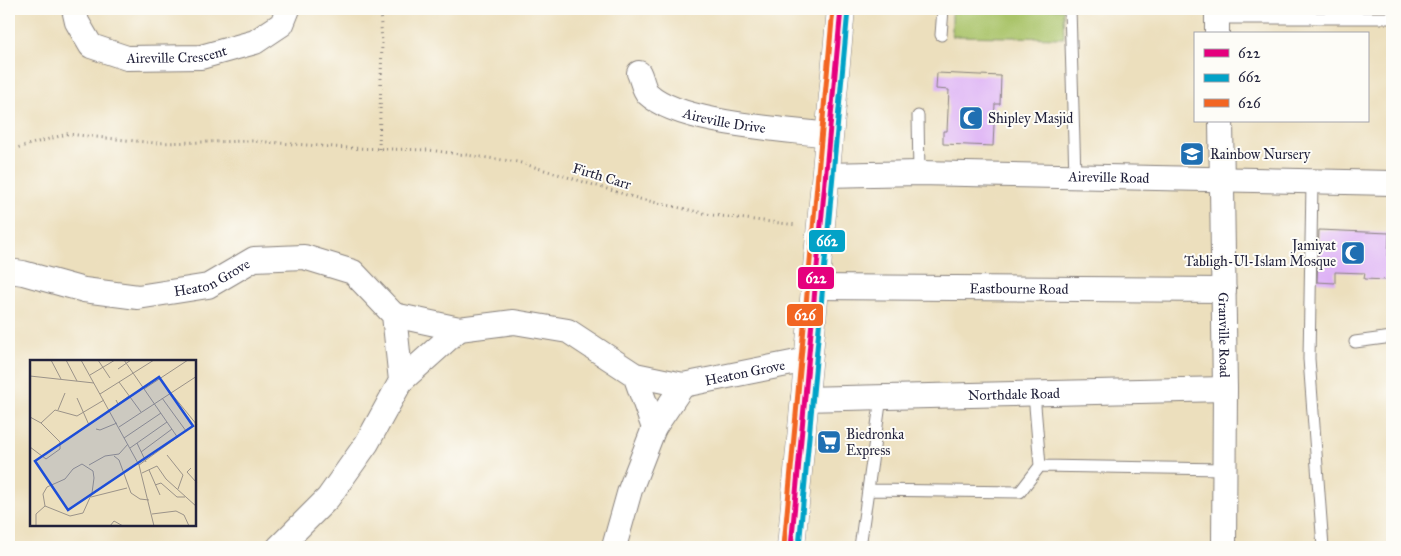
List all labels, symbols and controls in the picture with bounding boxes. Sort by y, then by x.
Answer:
legend [1194,32,1368,122]
street label: Aireville Crescent [125,42,229,67]
text: 622 [1238,44,1261,62]
text: 662 [1238,68,1261,86]
text: 626 [1238,94,1262,112]
street label: Aireville Drive [680,104,767,137]
mosque icon: Shipley Masjid [958,105,984,131]
place label: Shipley Masjid [988,110,1073,127]
school or university icon: Rainbow Nursery [1179,141,1205,167]
place label: Rainbow Nursery [1210,146,1311,163]
street label: Firth Carr [571,160,634,194]
street label: Aireville Road [1067,168,1150,187]
line badge: 662 [808,229,846,253]
text: 662 [816,233,839,250]
place label: Jamiyat Tabligh-Ul-Islam Mosque [1184,237,1336,271]
mosque icon: Jamiyat Tabligh-Ul-Islam Mosque [1340,240,1366,266]
street label: Heaton Grove [173,255,253,300]
line badge: 622 [797,266,835,290]
text: 622 [806,270,828,287]
street label: Eastbourne Road [969,280,1069,298]
street label: Granville Road [1215,292,1233,378]
line badge: 626 [786,303,824,327]
text: 626 [794,307,816,324]
street label: Heaton Grove [703,357,787,389]
inset map [30,360,196,526]
street label: Northdale Road [968,385,1060,404]
place label: Biedronka Express [846,426,904,459]
supermarket icon: Biedronka Express [816,429,842,455]

